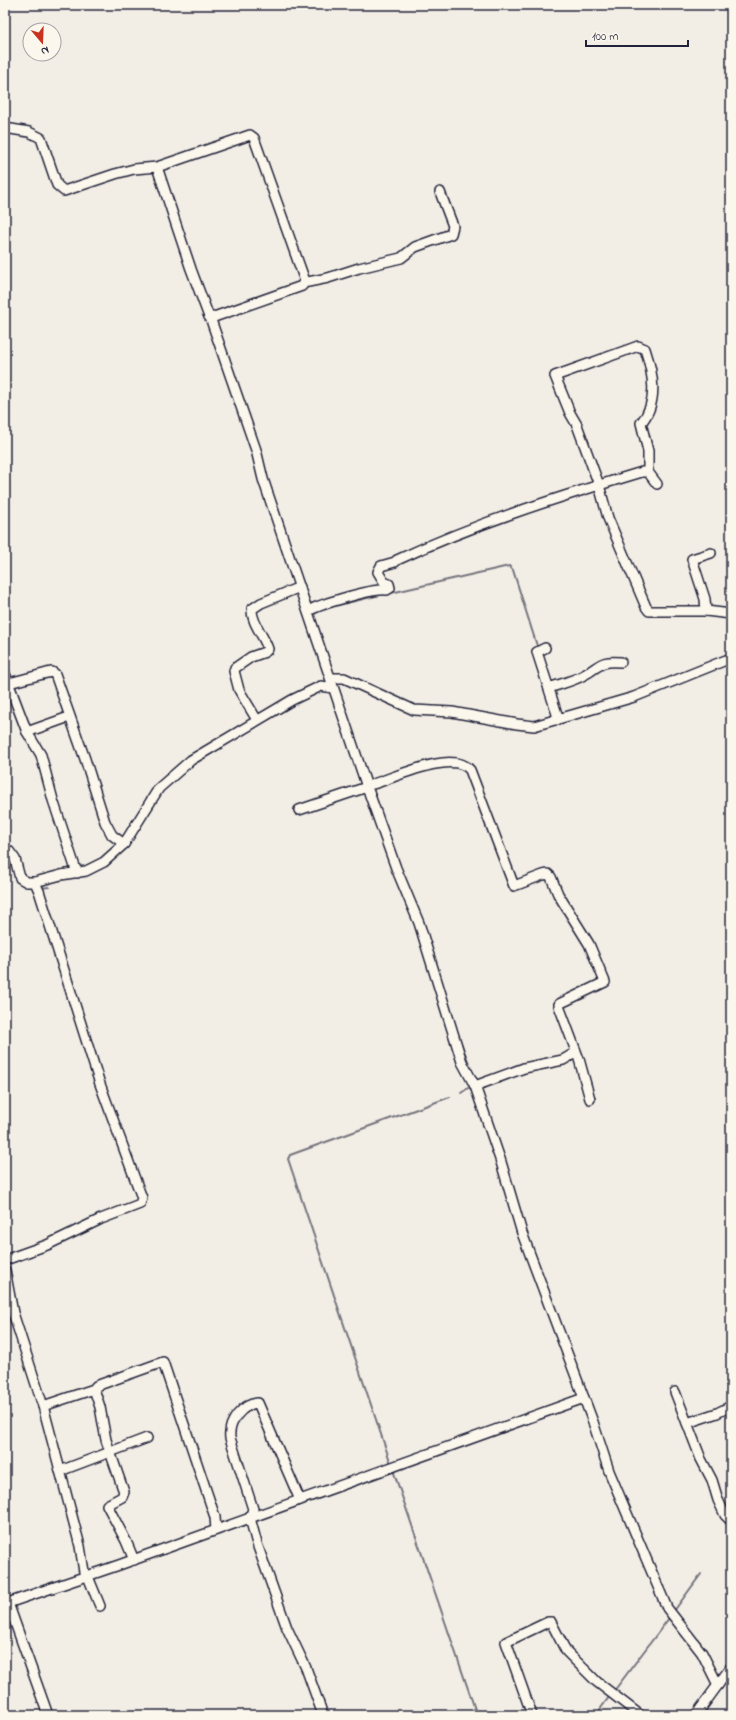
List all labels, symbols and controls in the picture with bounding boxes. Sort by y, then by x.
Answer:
north arrow [22,22,62,62]
scale bar [586,22,688,48]
text: 100 m [592,28,619,46]
text: N [39,42,51,59]

